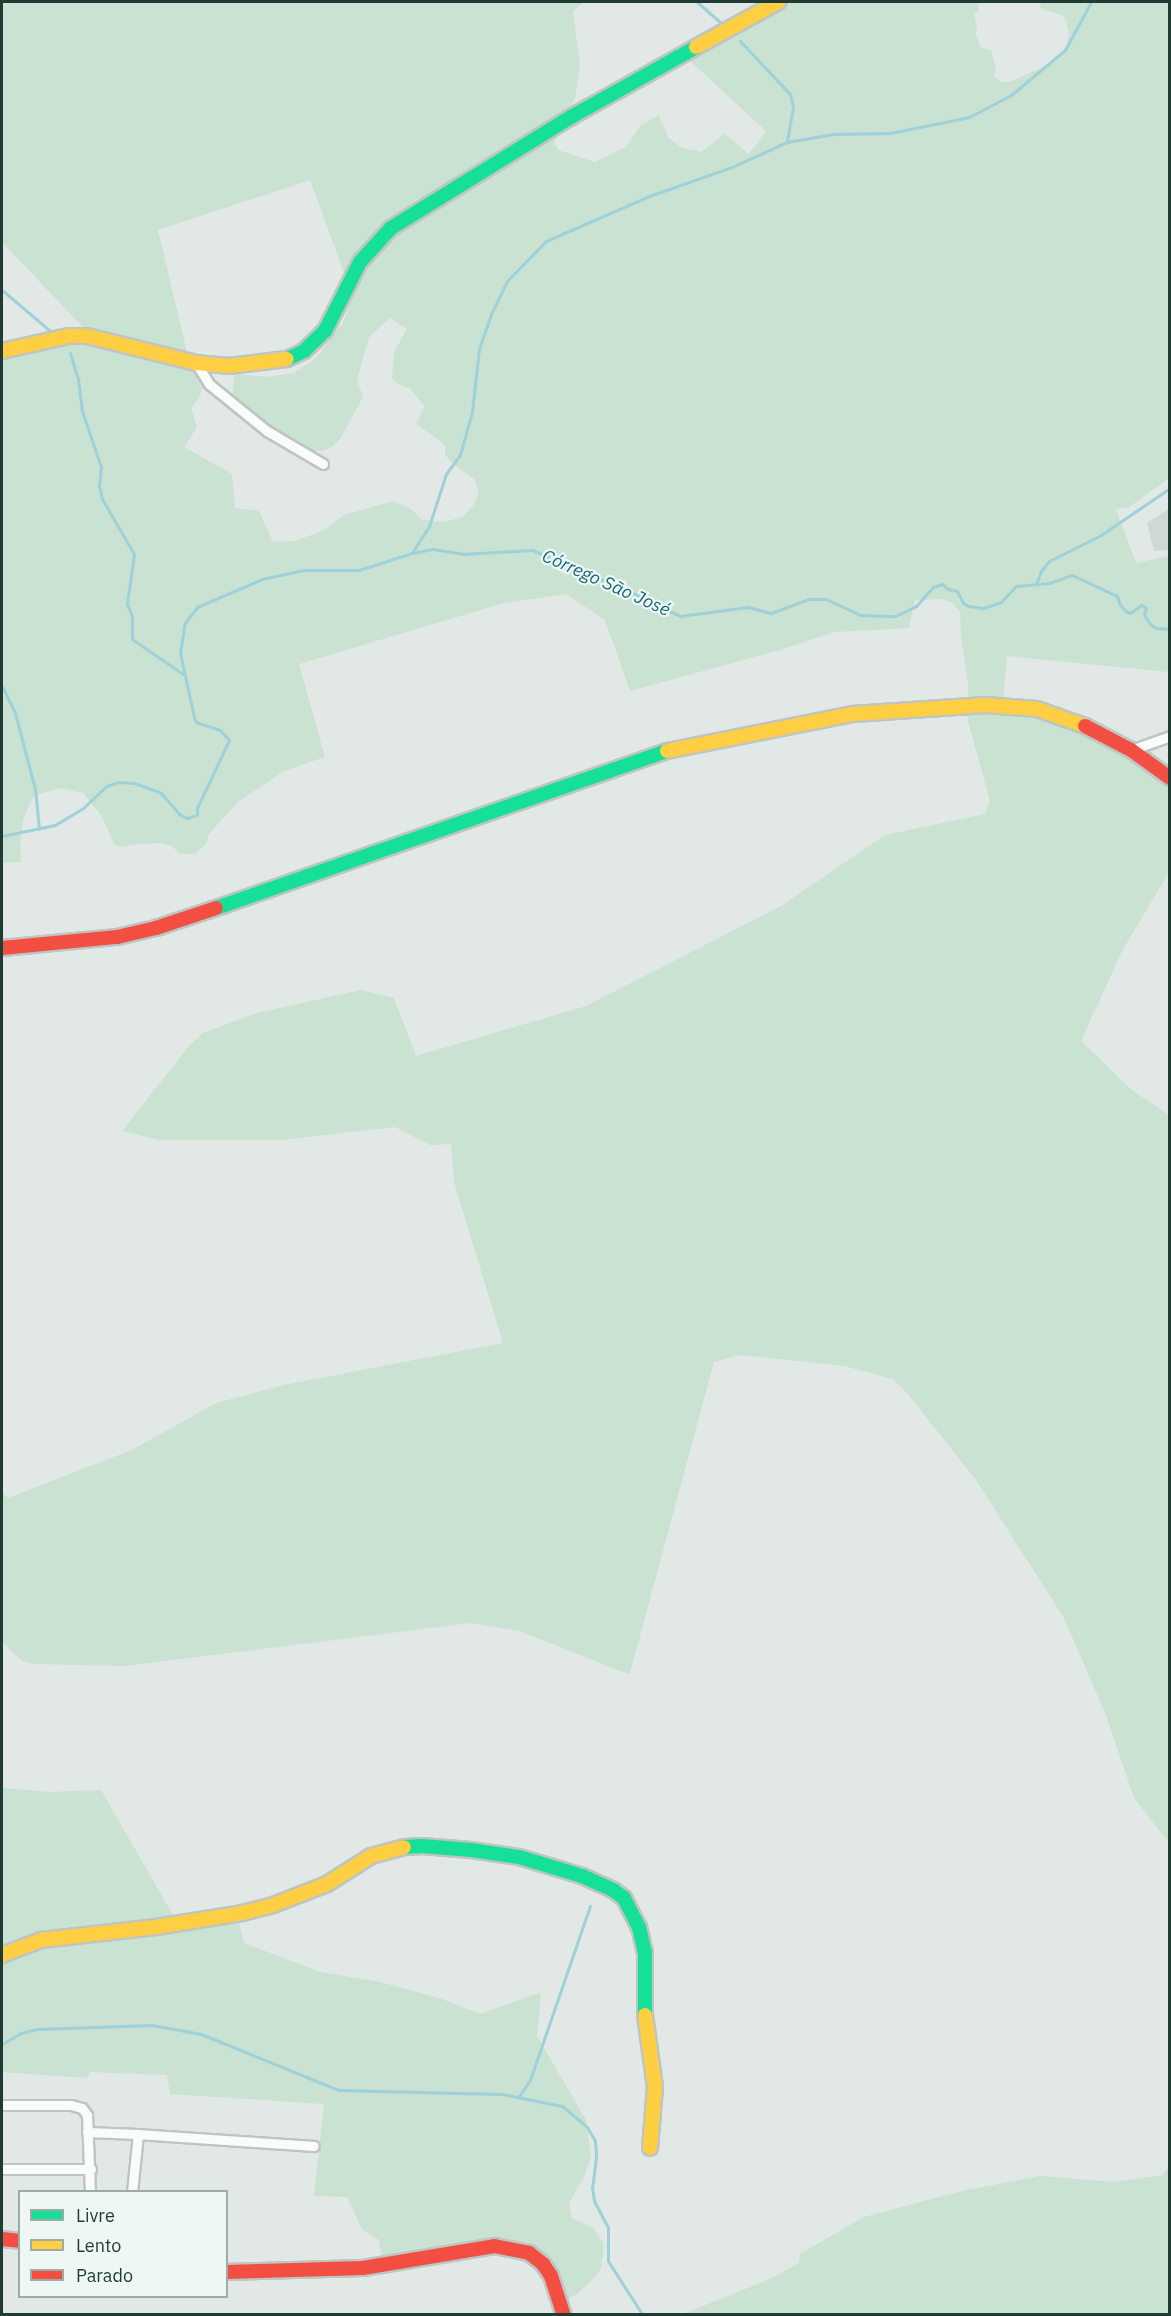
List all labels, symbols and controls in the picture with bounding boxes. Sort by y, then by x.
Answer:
water label: Córrego São José [539,545,673,621]
legend [18,2190,228,2298]
text: Livre [76,2204,115,2227]
text: Lento [76,2234,121,2257]
text: Parado [76,2264,133,2287]

